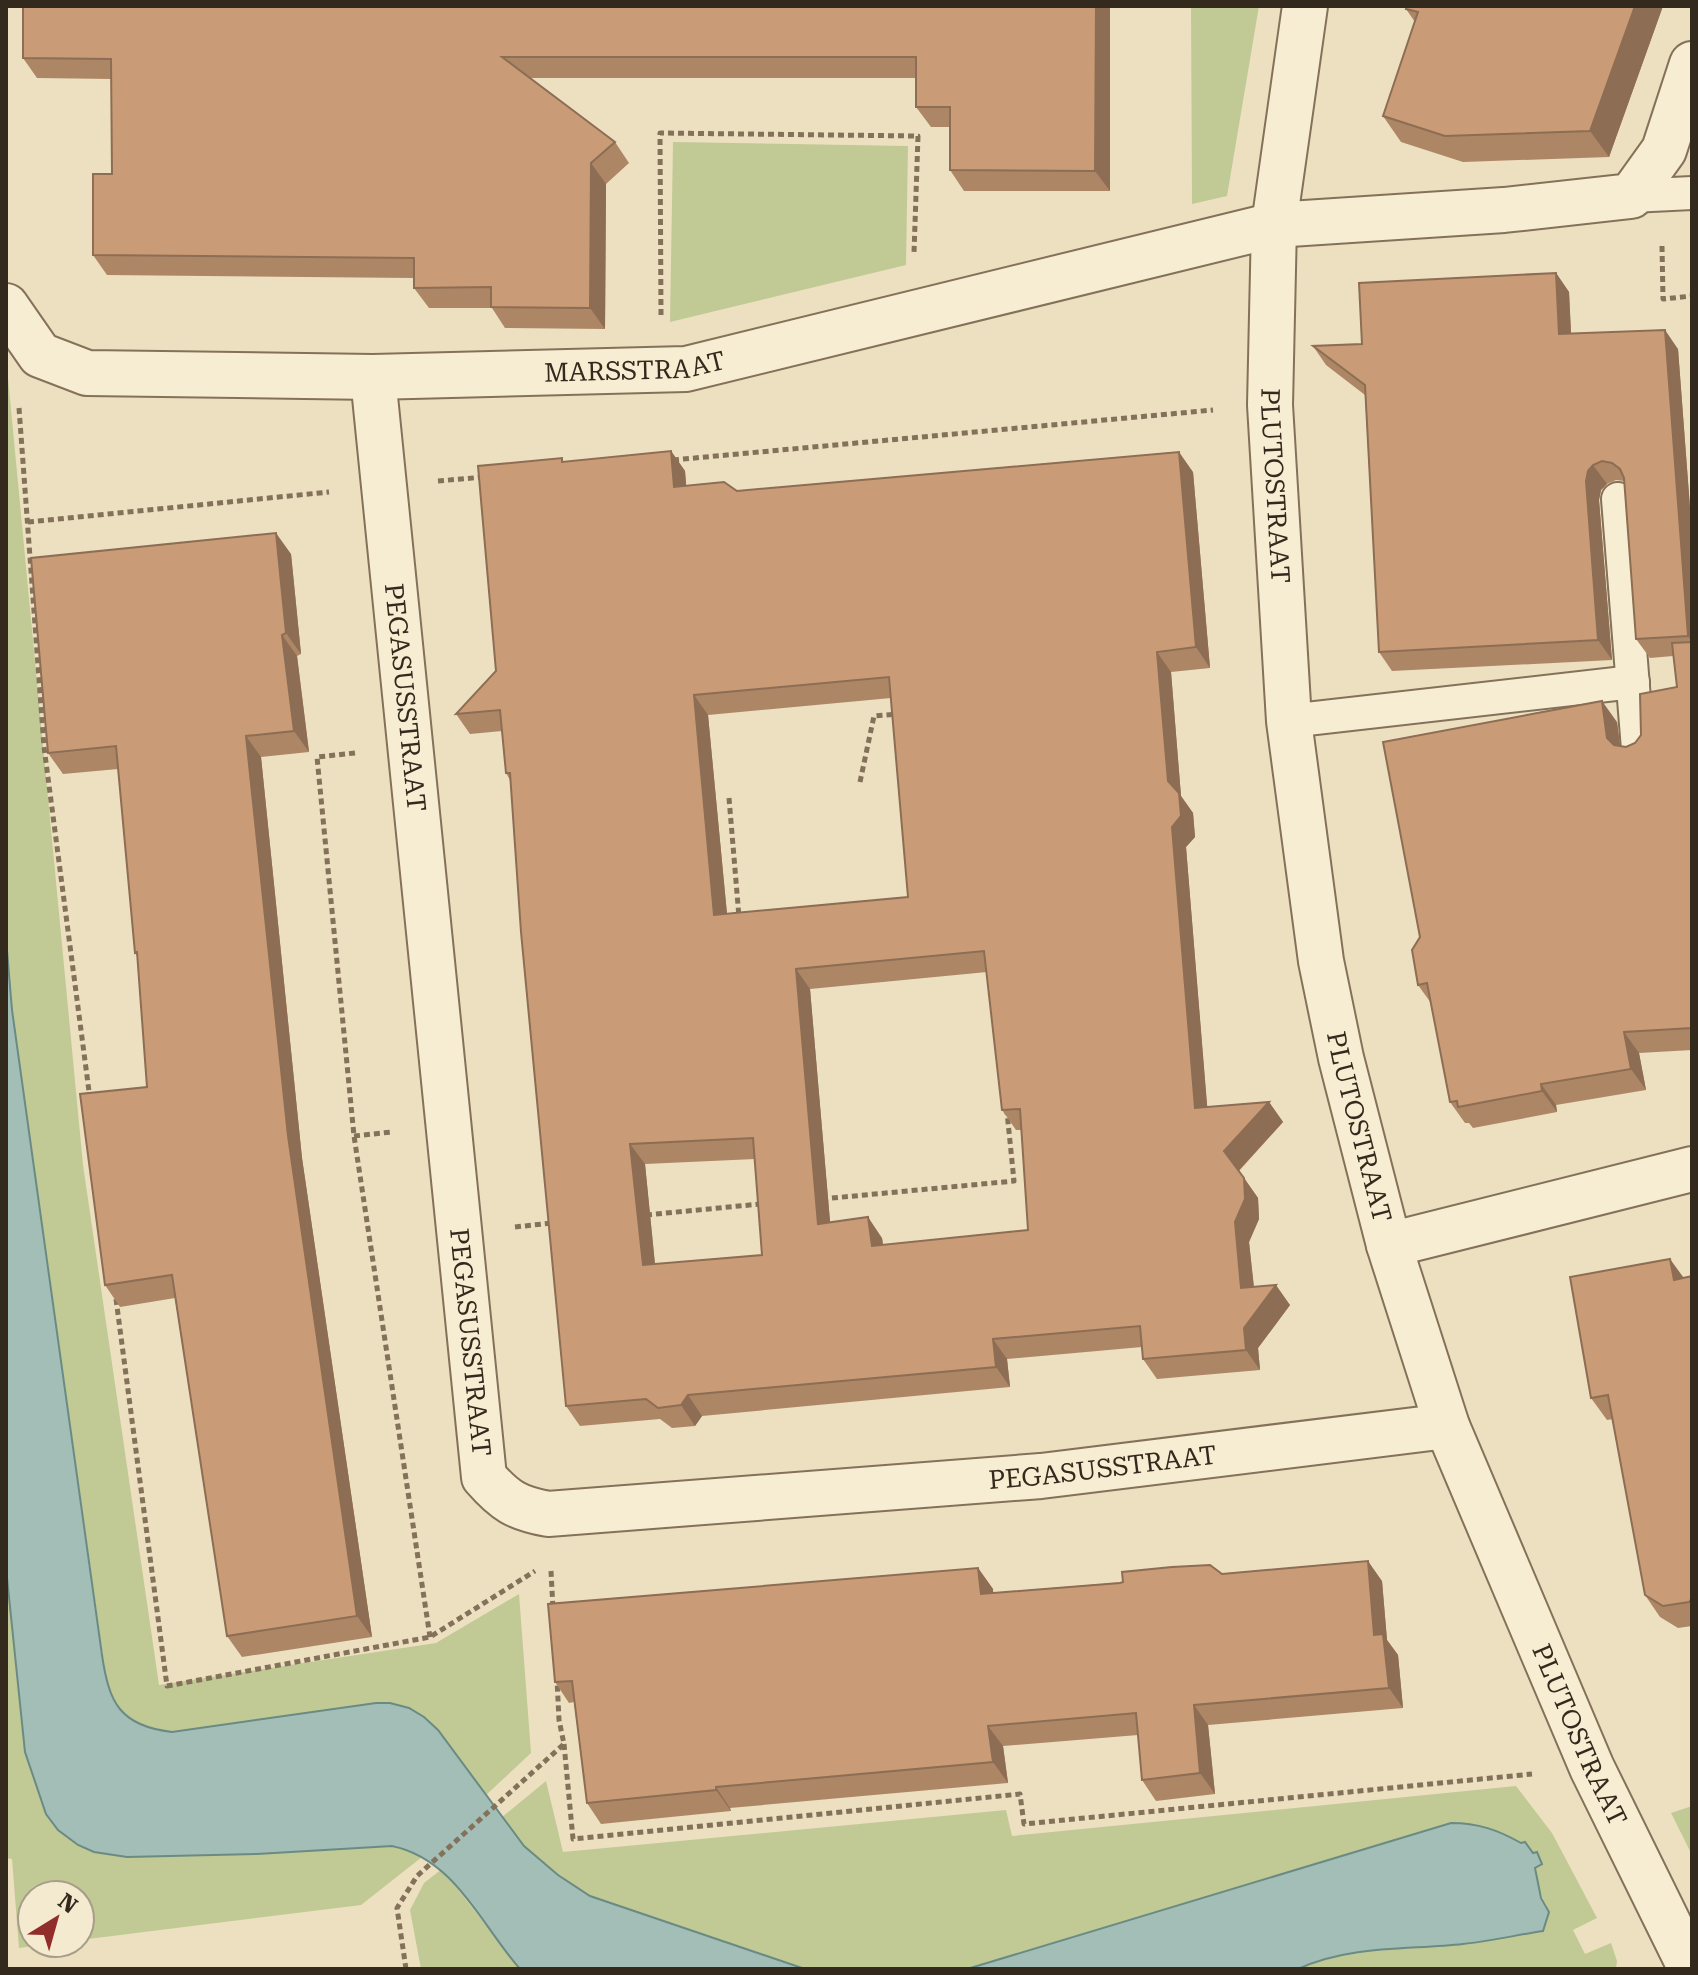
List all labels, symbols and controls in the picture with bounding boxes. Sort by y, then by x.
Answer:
street label: MARSSTRAAT [544,345,728,388]
street label: PLUTOSTRAAT [1255,388,1296,584]
street label: PEGASUSSTRAAT [379,582,432,813]
street label: PLUTOSTRAAT [1321,1029,1398,1225]
street label: PEGASUSSTRAAT [444,1227,497,1458]
street label: PEGASUSSTRAAT [987,1440,1218,1495]
street label: PLUTOSTRAAT [1526,1639,1633,1831]
north arrow [16,1879,96,1959]
text: N [53,1888,82,1919]

